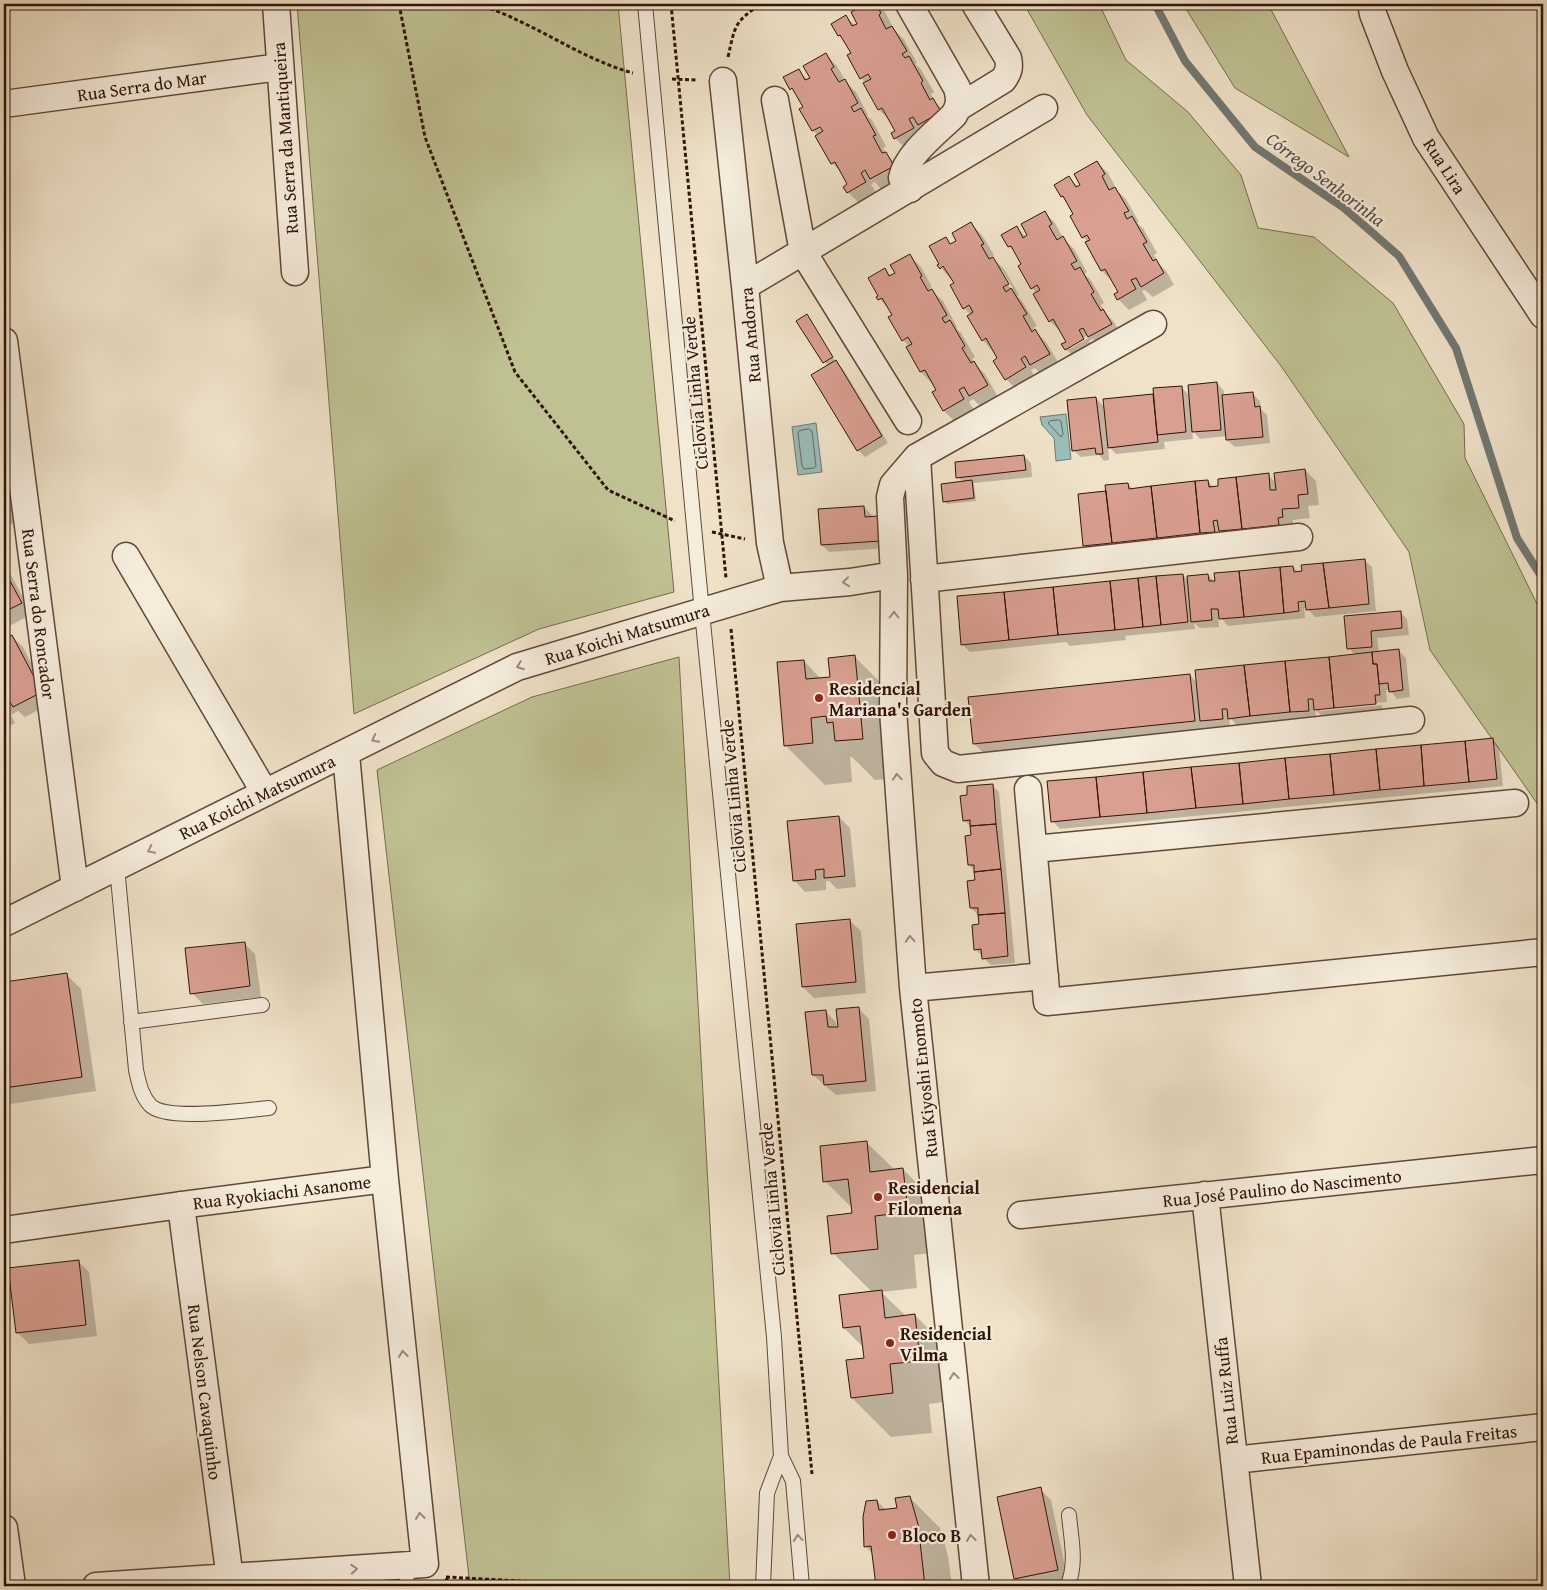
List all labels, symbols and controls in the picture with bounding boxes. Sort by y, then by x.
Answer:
street label: Rua Serra da Mantiqueira [265,41,305,235]
street label: Rua Serra do Mar [76,63,209,108]
water label: Córrego Senhorinha [1261,125,1392,233]
street label: Rua Lira [1417,133,1474,200]
street label: Rua Andorra [732,286,768,384]
street label: Ciclovia Linha Verde [675,315,715,471]
street label: Rua Serra do Roncador [15,527,63,702]
one-way arrow [842,576,850,587]
street label: Rua Koichi Matsumura [541,596,713,672]
one-way arrow [889,611,899,618]
one-way arrow [516,660,525,670]
place label: Residencial Mariana's Garden [829,675,972,723]
marker: Residencial Mariana's Garden [813,692,825,704]
street label: Ciclovia Linha Verde [713,718,753,874]
one-way arrow [371,733,380,743]
street label: Rua Koichi Matsumura [174,747,340,847]
one-way arrow [892,773,903,781]
one-way arrow [147,844,156,854]
one-way arrow [904,935,915,943]
street label: Rua Kiyoshi Enomoto [901,997,945,1159]
street label: Ciclovia Linha Verde [752,1121,792,1277]
street label: Rua José Paulino do Nascimento [1161,1162,1403,1214]
street label: Rua Ryokiachi Asanome [191,1168,373,1216]
place label: Residencial Filomena [888,1174,980,1222]
marker: Residencial Filomena [872,1191,884,1203]
street label: Rua Nelson Cavaquinho [181,1302,229,1482]
place label: Residencial Vilma [900,1320,992,1368]
street label: Rua Luiz Ruffa [1207,1335,1245,1446]
marker: Residencial Vilma [884,1337,896,1349]
one-way arrow [398,1350,409,1358]
one-way arrow [949,1372,960,1380]
street label: Rua Epaminondas de Paula Freitas [1260,1417,1518,1471]
one-way arrow [415,1512,426,1520]
place label: Bloco B [902,1522,961,1549]
marker: Bloco B [886,1529,898,1541]
one-way arrow [793,1533,804,1541]
one-way arrow [966,1533,977,1541]
one-way arrow [350,1564,358,1575]

